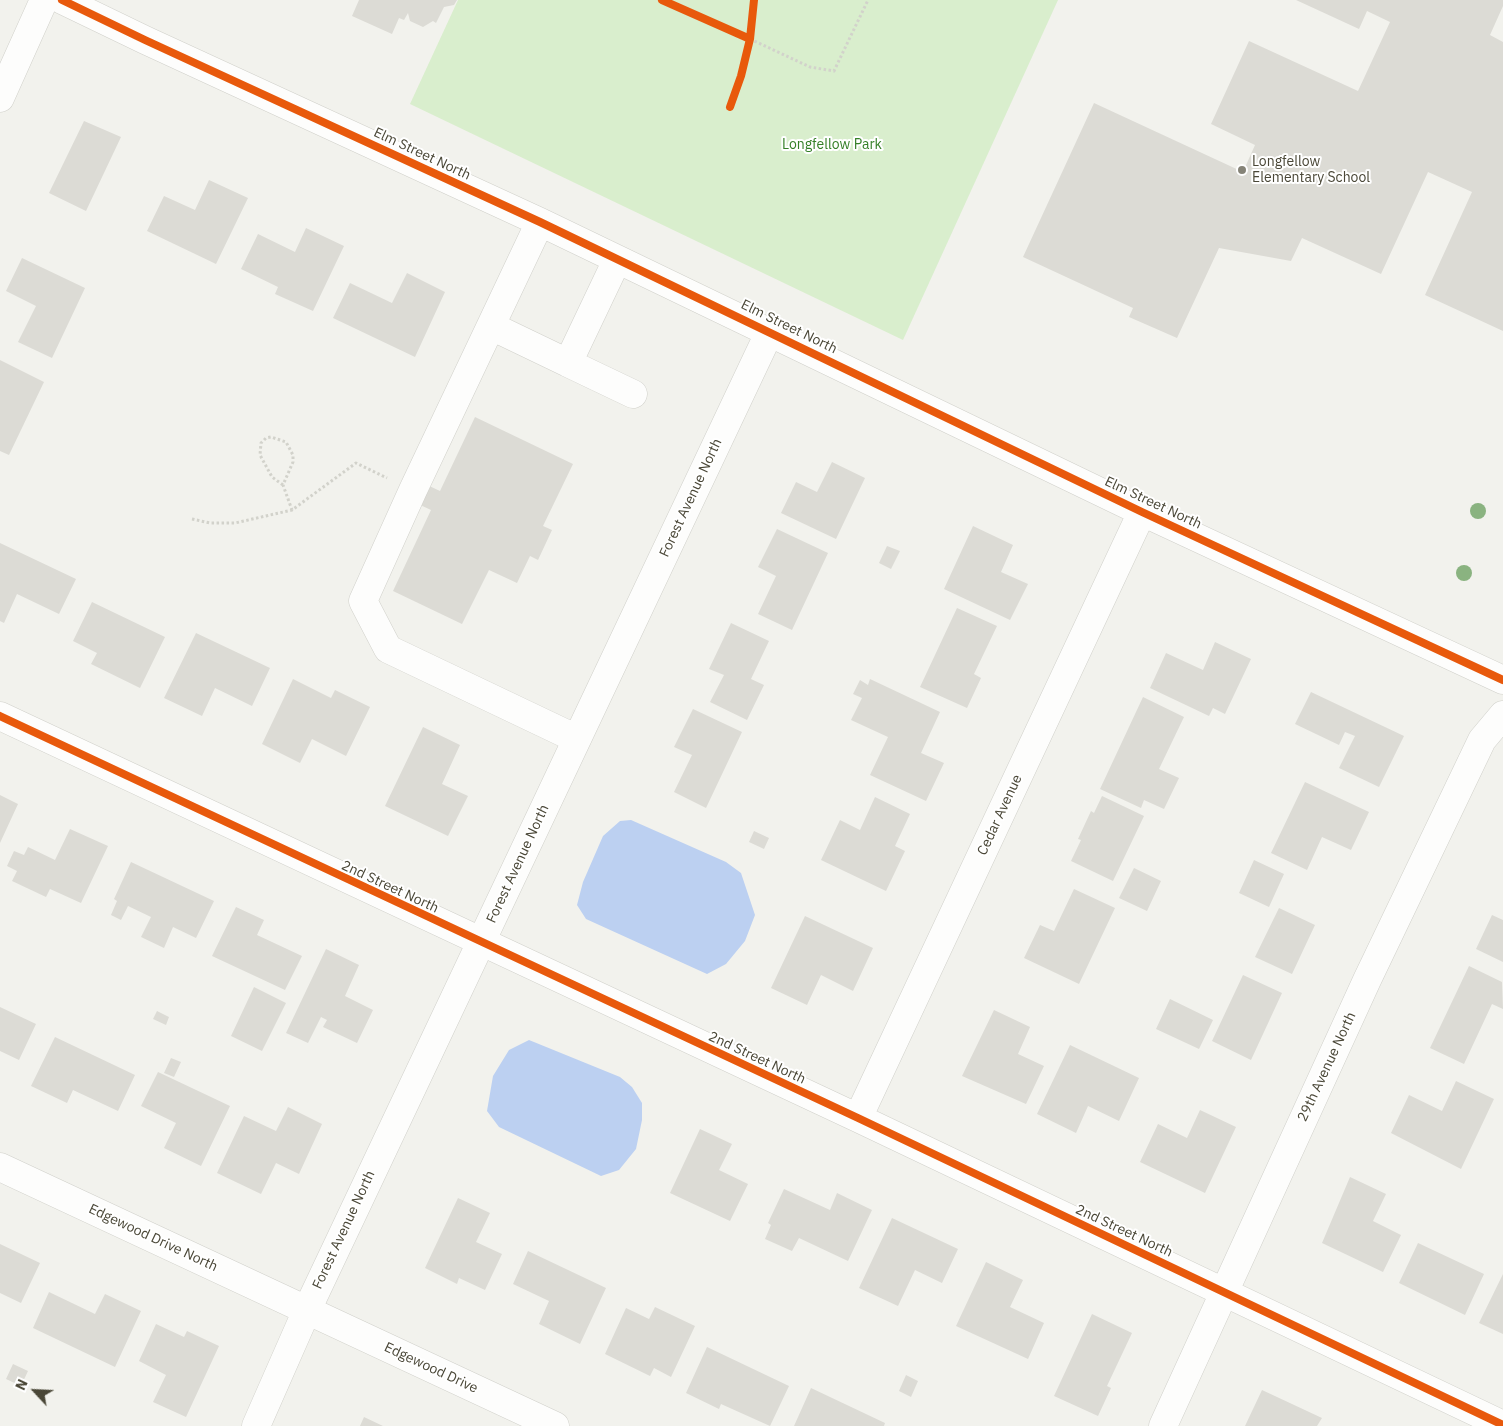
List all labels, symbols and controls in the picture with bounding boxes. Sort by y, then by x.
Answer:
street label: Elm Street North [371,124,473,184]
park label: Longfellow Park [782,137,882,153]
place label: Longfellow Elementary School [1252,154,1370,186]
marker: Longfellow Elementary School [1236,164,1248,176]
street label: Elm Street North [738,296,840,358]
street label: Forest Avenue North [656,436,726,560]
street label: Elm Street North [1102,473,1204,533]
street label: Cedar Avenue [974,772,1026,858]
street label: Forest Avenue North [483,802,553,926]
street label: 2nd Street North [339,857,441,917]
street label: 29th Avenue North [1294,1010,1360,1124]
street label: 2nd Street North [706,1028,808,1088]
street label: Forest Avenue North [309,1168,379,1292]
street label: Edgewood Drive North [86,1201,220,1275]
street label: 2nd Street North [1073,1201,1175,1261]
street label: Edgewood Drive [382,1339,480,1397]
north arrow [10,1366,60,1416]
text: N [11,1376,32,1393]

